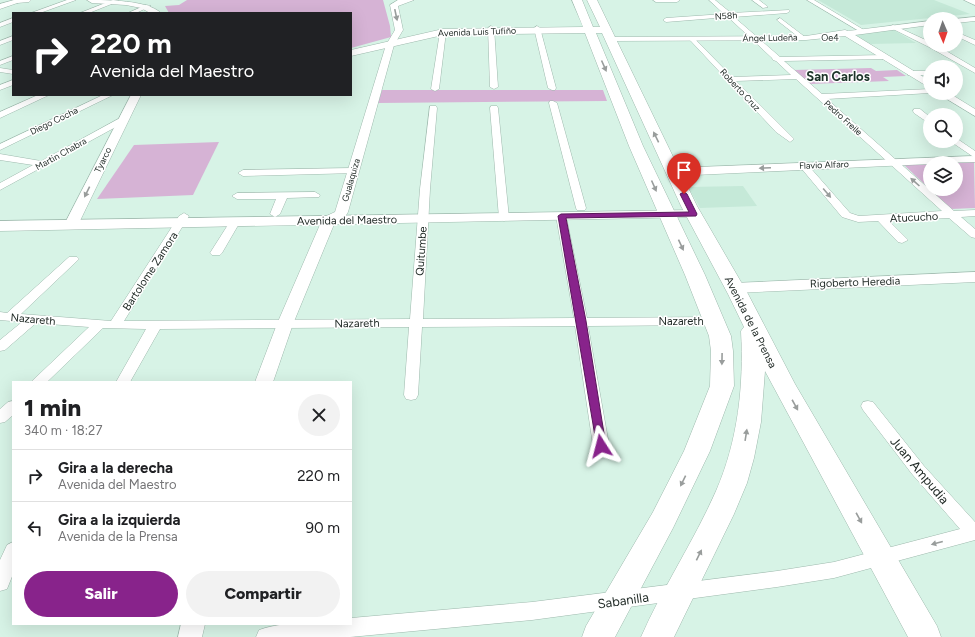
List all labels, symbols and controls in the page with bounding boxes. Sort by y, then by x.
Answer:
one-way arrow [393,8,399,21]
street label: N58h [714,9,738,22]
north arrow [923,12,963,52]
map controls [923,12,963,196]
street label: Avenida Luis Tufiño [438,25,516,38]
text: 220 m [90,26,172,60]
icon: right [24,28,76,80]
street label: Ángel Ludeña [742,32,798,43]
street label: Oe4 [821,32,839,43]
text: Avenida del Maestro [90,60,254,82]
one-way arrow [601,60,607,71]
button: sound [923,60,963,100]
street label: Roberto Cruz [718,66,763,114]
district label: San Carlos [806,69,870,84]
street label: Pedro Freile [822,98,865,138]
street label: Diego Cocha [28,104,80,137]
button: search [923,108,963,148]
one-way arrow [653,131,659,143]
street label: Martin Chabra [33,135,89,172]
street label: Tyarco [92,145,113,174]
pin [667,153,701,194]
button: layers [923,156,963,196]
street label: Gualaquiza [339,157,362,203]
street label: Flavio Alfaro [799,158,849,171]
icon: arrive [673,159,695,181]
one-way arrow [758,165,771,171]
one-way arrow [909,177,920,186]
one-way arrow [651,180,657,191]
one-way arrow [84,187,90,198]
one-way arrow [822,188,831,199]
street label: Atucucho [890,210,938,225]
street label: Avenida del Maestro [297,213,397,228]
street label: Quitumbe [413,226,430,276]
street label: Bartolome Zamora [120,229,181,313]
one-way arrow [678,239,684,250]
street label: Avenida de la Prensa [722,274,779,370]
street label: Rigoberto Heredia [810,274,900,291]
street label: Nazareth [10,311,56,328]
street label: Nazareth [658,315,704,328]
street label: Nazareth [334,317,380,330]
one-way arrow [719,353,725,366]
text: 1 min [24,393,81,422]
button: close [298,394,340,436]
one-way arrow [791,399,798,411]
text: 340 m · 18:27 [24,423,102,438]
position arrow [580,425,622,467]
one-way arrow [743,429,749,441]
street label: Juan Ampudia [887,434,952,507]
text: Gira a la derecha [58,459,173,477]
icon: right [24,465,46,487]
text: 220 m [297,467,340,485]
one-way arrow [679,475,686,487]
text: Avenida del Maestro [58,477,177,492]
text: Gira a la izquierda [58,511,180,529]
one-way arrow [855,512,862,524]
icon: left [24,517,46,539]
text: 90 m [305,519,340,537]
text: Avenida de la Prensa [58,529,178,544]
one-way arrow [931,540,943,546]
one-way arrow [696,550,702,561]
button: Salir [24,571,178,617]
button: Compartir [186,571,340,617]
street label: Sabanilla [597,589,650,612]

